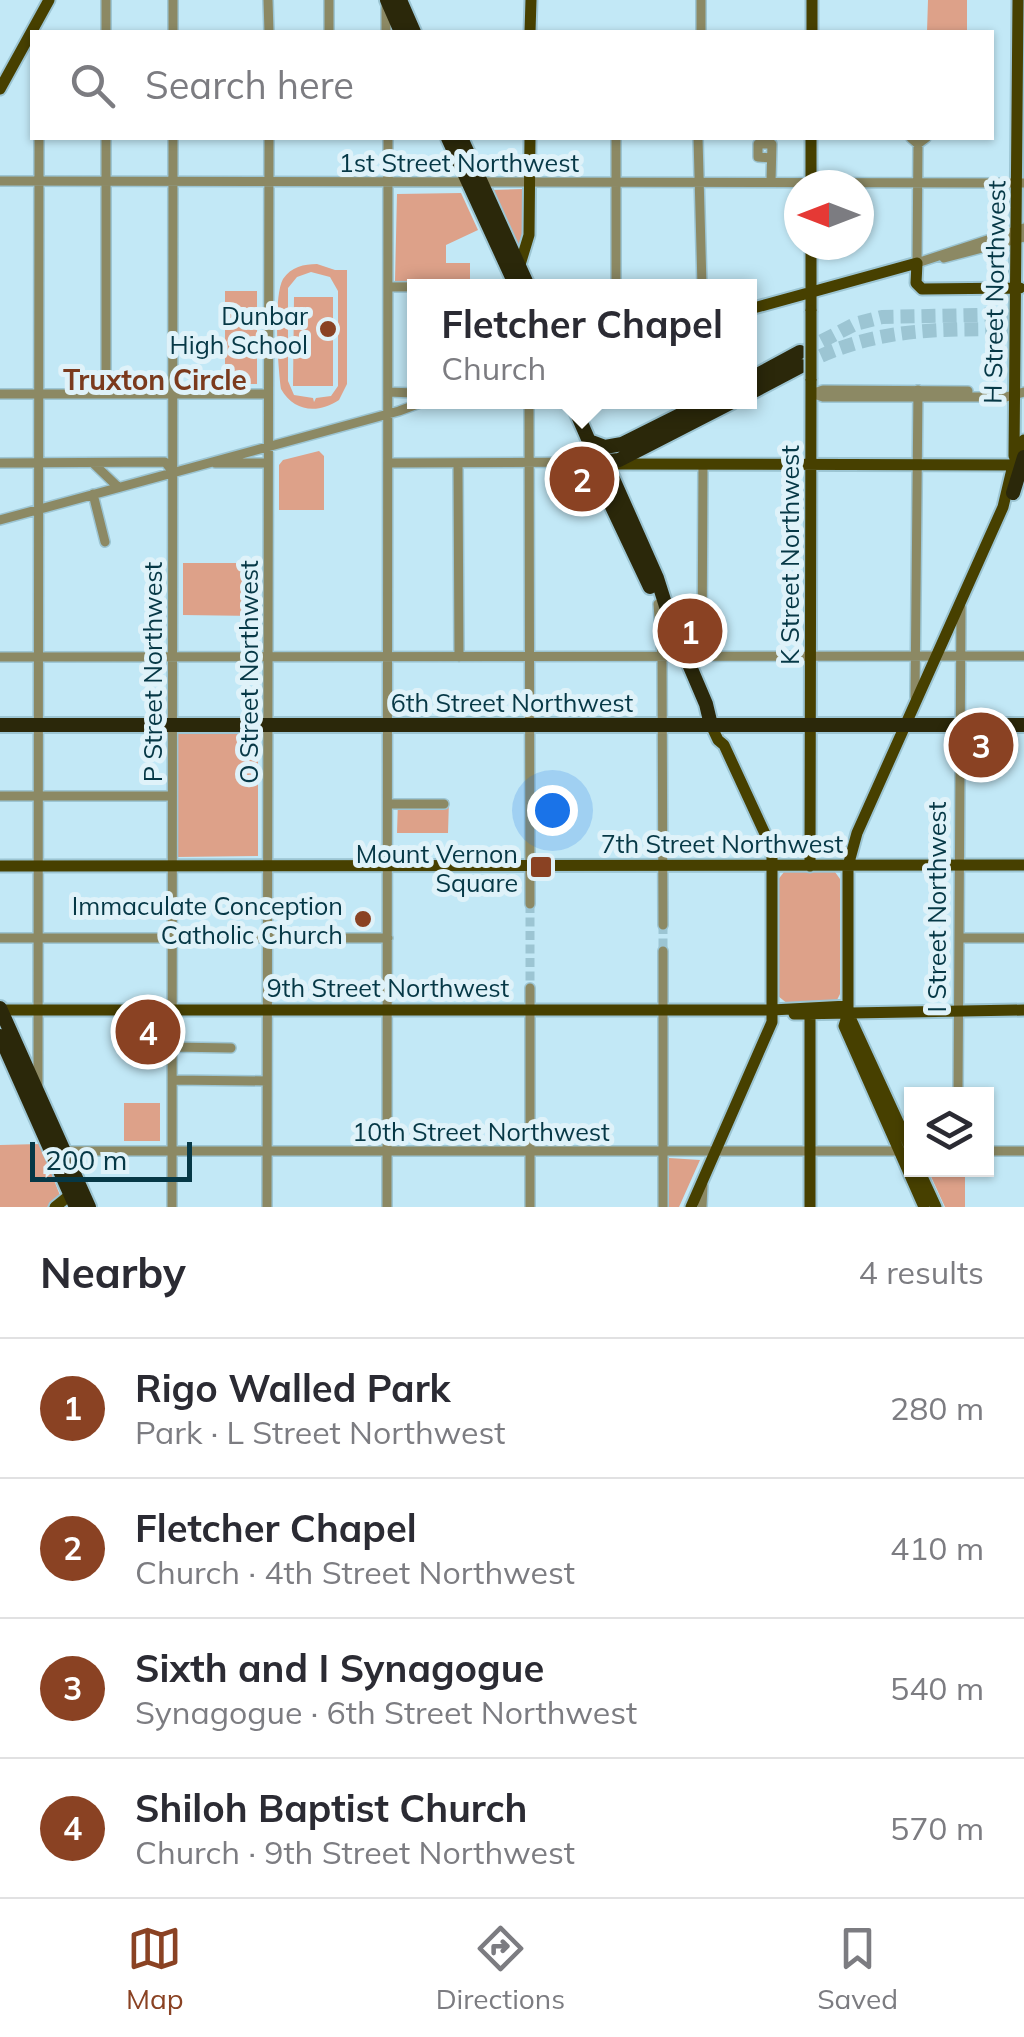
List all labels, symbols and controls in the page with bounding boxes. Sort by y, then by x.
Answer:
search box [30,30,994,140]
icon: search [65,58,120,113]
text: Search here [145,61,354,109]
street label: 1st Street Northwest [339,147,579,178]
north arrow [784,170,874,260]
street label: H Street Northwest [977,180,1011,404]
popup [407,279,757,409]
place label: Dunbar High School [170,300,308,360]
text: Fletcher Chapel [441,300,723,348]
marker: Dunbar High School [317,318,339,340]
text: Church [441,348,546,388]
district label: Truxton Circle [63,362,247,397]
pin: 2 [550,442,614,516]
street label: K Street Northwest [774,445,805,665]
street label: O Street Northwest [233,560,264,784]
street label: P Street Northwest [137,561,168,782]
pin: 1 [658,594,722,668]
street label: 6th Street Northwest [391,687,634,718]
pin: 3 [948,708,1014,782]
your location [527,785,578,836]
street label: I Street Northwest [921,801,952,1012]
street label: 7th Street Northwest [601,828,844,859]
place label: Mount Vernon Square [356,838,518,898]
marker: Mount Vernon Square [528,854,554,880]
place label: Immaculate Conception Catholic Church [72,890,343,950]
marker: Immaculate Conception Catholic Church [352,908,374,930]
street label: 9th Street Northwest [267,972,510,1003]
pin: 4 [116,994,180,1070]
map controls [904,1087,994,1177]
button: layers [904,1087,994,1177]
street label: 10th Street Northwest [352,1116,610,1147]
scale bar [30,1137,192,1182]
text: 200 m [45,1142,127,1177]
text: Nearby [40,1246,186,1299]
text: 4 results [859,1252,984,1292]
text: Rigo Walled Park [135,1364,451,1412]
text: 1 [63,1388,82,1428]
text: 280 m [890,1388,984,1428]
text: Park · L Street Northwest [135,1412,505,1452]
text: Fletcher Chapel [135,1504,417,1552]
text: 2 [63,1528,82,1568]
text: 410 m [890,1528,984,1568]
text: Church · 4th Street Northwest [135,1552,575,1592]
text: Sixth and I Synagogue [135,1644,544,1692]
text: 3 [63,1668,82,1708]
text: 540 m [890,1668,984,1708]
text: Synagogue · 6th Street Northwest [135,1692,637,1732]
text: Shiloh Baptist Church [135,1784,528,1832]
text: 4 [63,1808,82,1848]
text: 570 m [890,1808,984,1848]
text: Church · 9th Street Northwest [135,1832,575,1872]
tab: Map [126,1921,184,2016]
tab: Directions [436,1921,565,2016]
tab: Saved [817,1921,898,2016]

